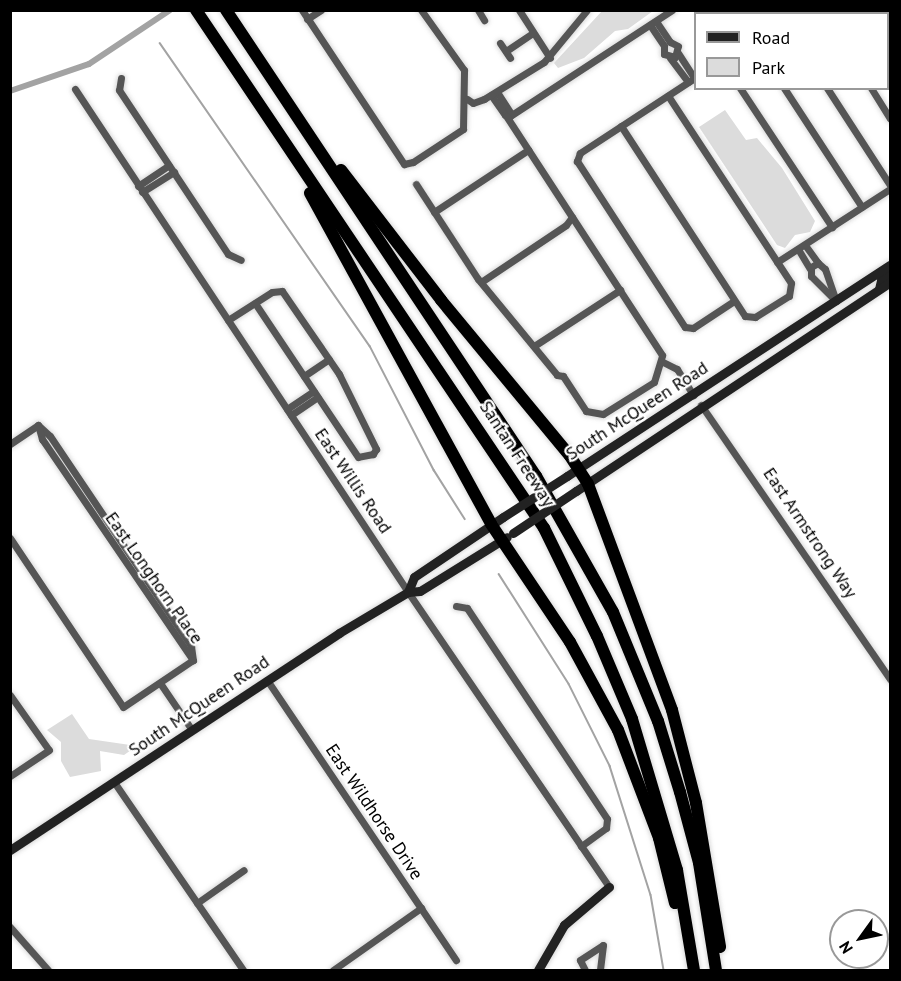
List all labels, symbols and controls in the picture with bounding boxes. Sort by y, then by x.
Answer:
legend [694,12,889,90]
text: Road [752,26,790,49]
text: Park [752,56,785,79]
street label: South McQueen Road [562,357,712,465]
street label: Santan Freeway [475,397,559,511]
street label: East Willis Road [310,424,396,538]
street label: East Armstrong Way [758,463,862,603]
street label: East Longhorn Place [100,508,208,648]
street label: South McQueen Road [125,651,273,761]
street label: East Wildhorse Drive [321,740,427,884]
north arrow [829,909,889,969]
text: N [834,938,857,958]

